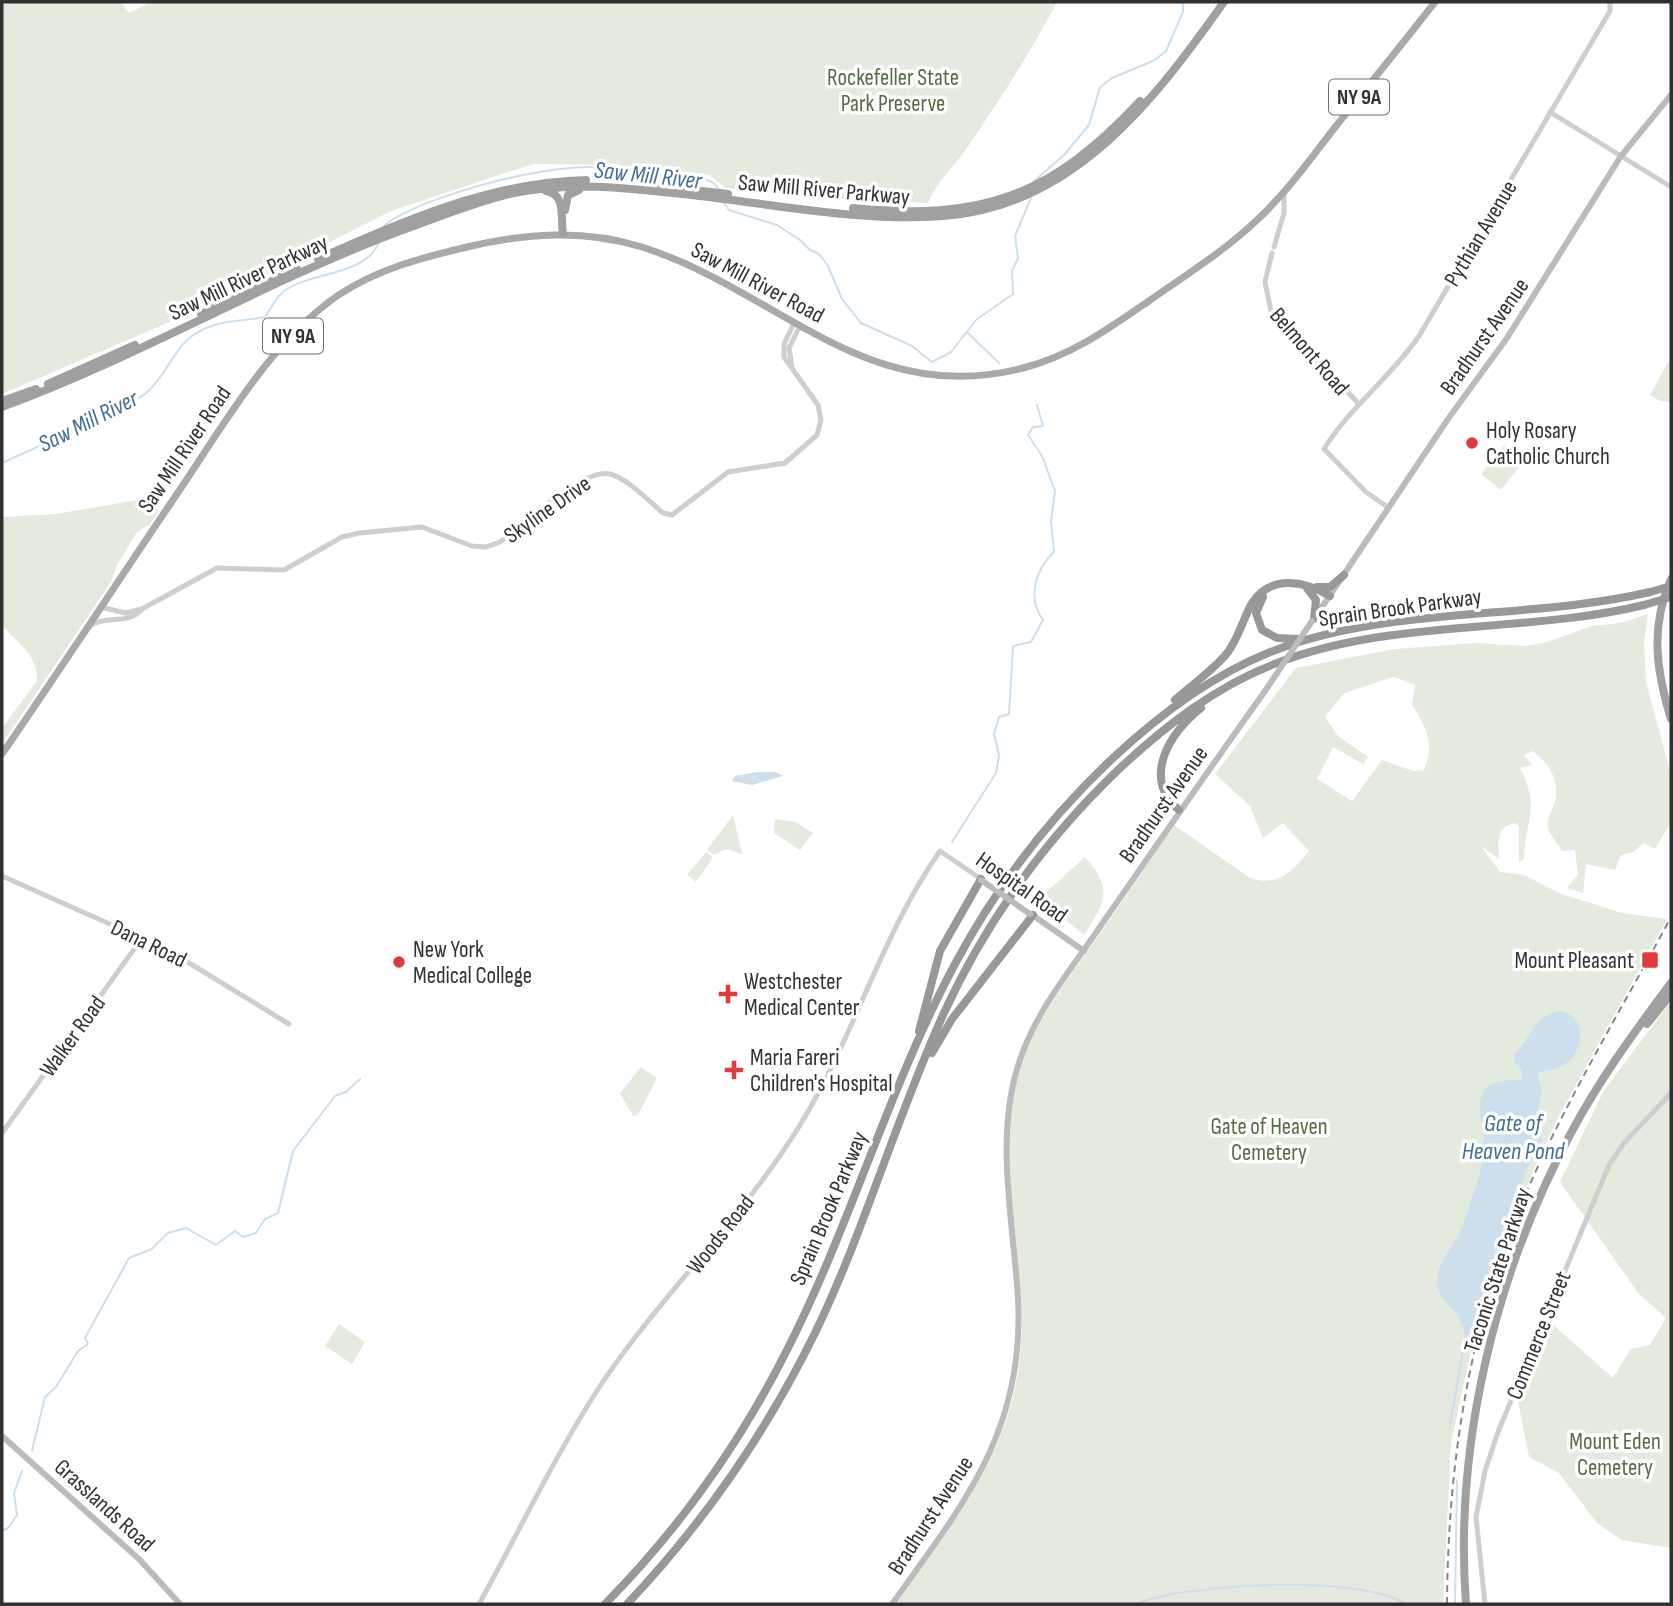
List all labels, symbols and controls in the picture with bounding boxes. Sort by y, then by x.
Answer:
park label: Rockefeller State Park Preserve [827,64,959,118]
road number: NY 9A [1329,80,1389,114]
water label: Saw Mill River [593,155,704,196]
street label: Saw Mill River Parkway [737,169,911,211]
street label: Pythian Avenue [1438,175,1523,292]
street label: Saw Mill River Parkway [164,229,333,327]
street label: Saw Mill River Road [686,236,829,330]
street label: Bradhurst Avenue [1434,273,1535,400]
street label: Belmont Road [1264,302,1355,401]
road number: NY 9A [263,318,323,354]
street label: Saw Mill River Road [132,381,237,518]
water label: Saw Mill River [34,383,144,459]
place label: Holy Rosary Catholic Church [1486,417,1610,471]
marker: Holy Rosary Catholic Church [1464,435,1480,451]
street label: Skyline Drive [499,470,596,550]
street label: Sprain Brook Parkway [1317,583,1483,633]
street label: Bradhurst Avenue [1113,741,1214,868]
street label: Hospital Road [970,846,1073,929]
street label: Dana Road [106,914,191,974]
place label: New York Medical College [413,936,532,990]
place label: Mount Pleasant [1514,947,1634,975]
marker: Mount Pleasant [1640,950,1660,970]
marker: New York Medical College [391,954,407,970]
place label: Westchester Medical Center [744,968,860,1022]
marker: Westchester Medical Center [718,984,738,1004]
street label: Walker Road [34,990,112,1083]
place label: Maria Fareri Children's Hospital [750,1044,893,1098]
marker: Maria Fareri Children's Hospital [724,1060,744,1080]
water label: Gate of Heaven Pond [1462,1109,1565,1166]
park label: Gate of Heaven Cemetery [1210,1113,1328,1167]
street label: Sprain Brook Parkway [784,1127,874,1289]
street label: Taconic State Parkway [1458,1184,1538,1356]
street label: Woods Road [681,1189,761,1280]
street label: Commerce Street [1500,1267,1577,1404]
park label: Mount Eden Cemetery [1569,1428,1661,1482]
street label: Bradhurst Avenue [882,1451,980,1580]
street label: Grasslands Road [48,1453,160,1558]

